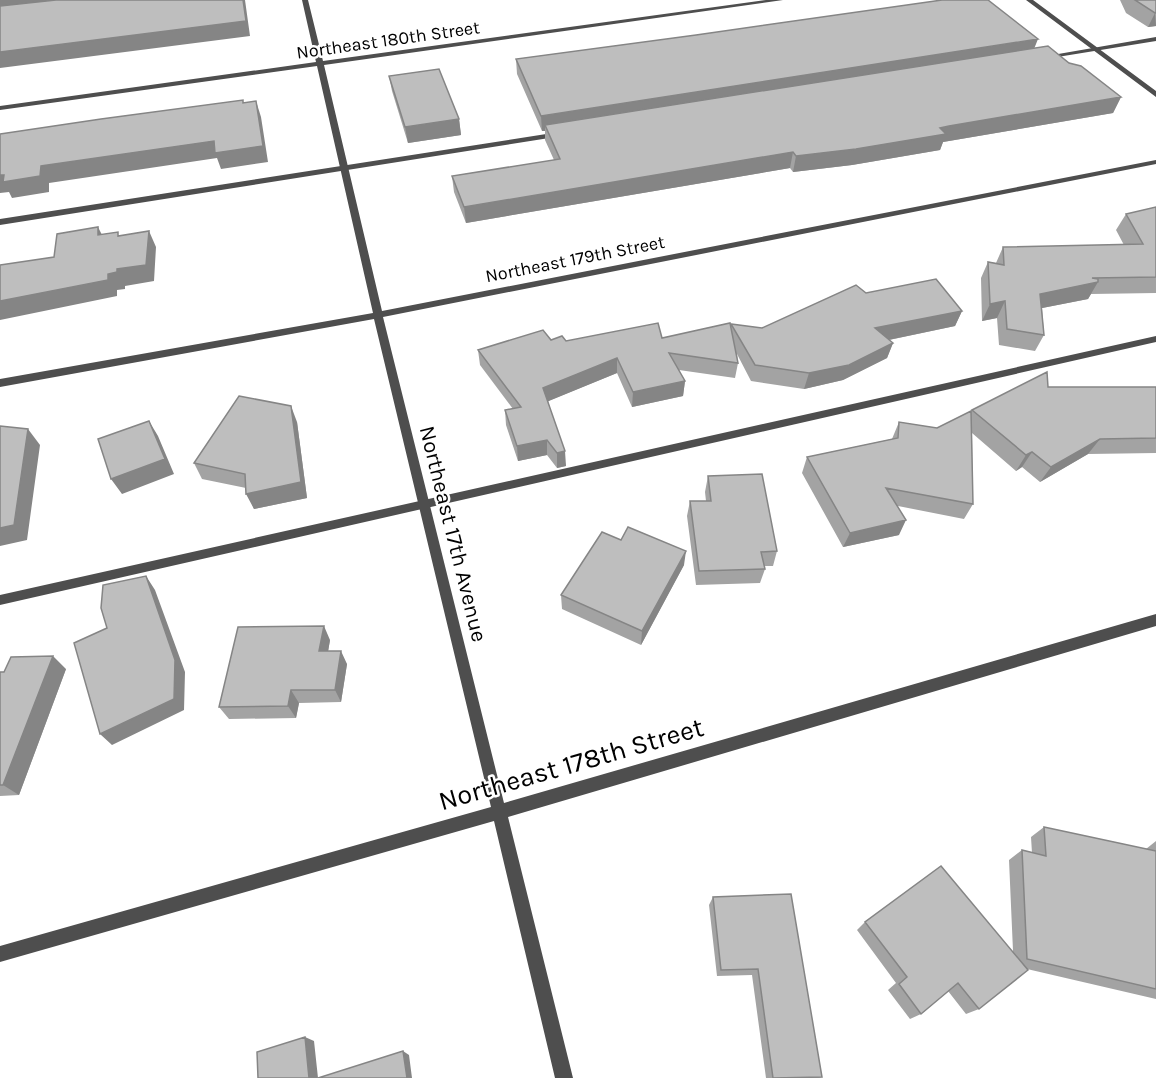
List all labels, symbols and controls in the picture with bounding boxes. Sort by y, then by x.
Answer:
street label: Northeast 180th Street [295,16,481,64]
street label: Northeast 179th Street [484,231,667,287]
street label: Northeast 17th Avenue [414,423,492,645]
street label: Northeast 178th Street [435,711,707,817]

